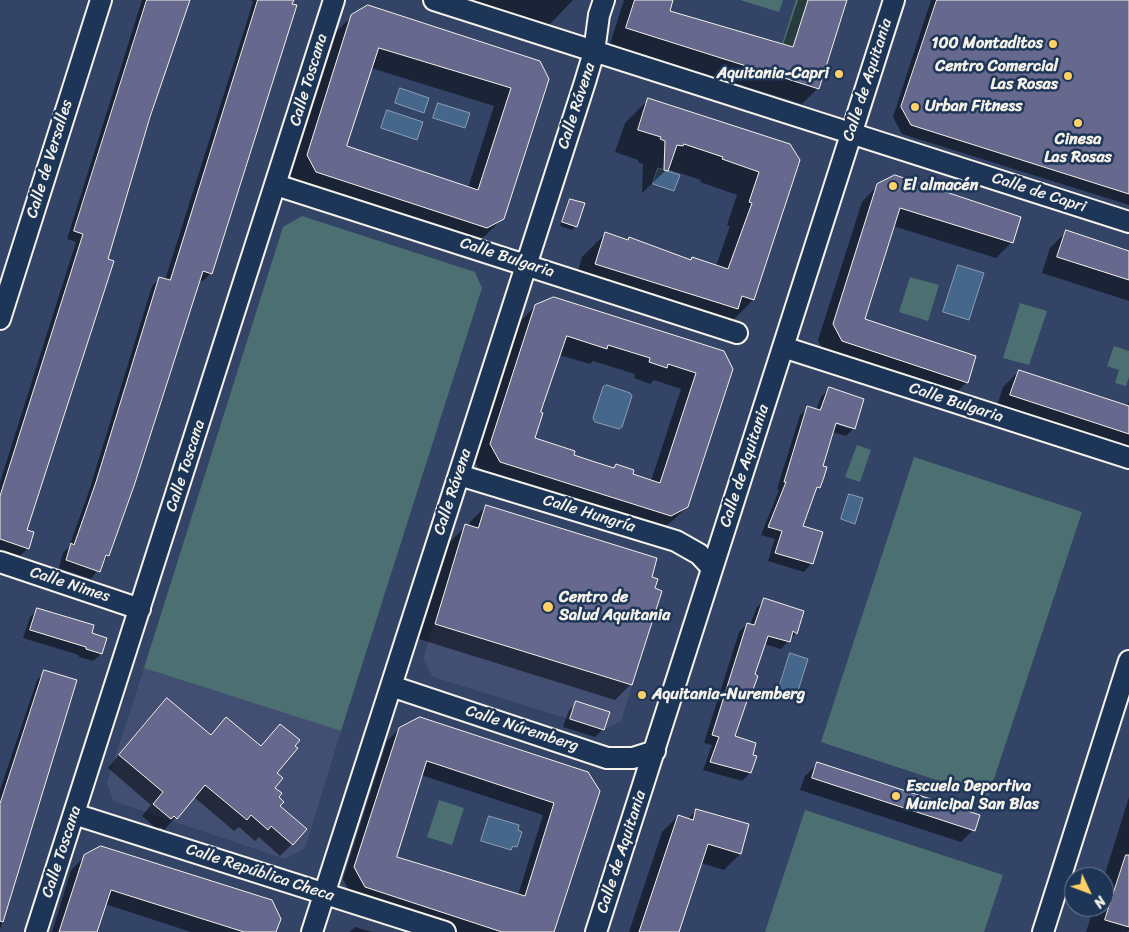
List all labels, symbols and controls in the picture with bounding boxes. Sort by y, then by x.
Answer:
street label: Calle de Aquitania [839,16,897,144]
street label: Calle Toscana [286,32,332,128]
place label: 100 Montaditos [932,34,1043,54]
marker: 100 Montaditos [1047,38,1059,50]
place label: Centro Comercial Las Rosas [935,57,1058,95]
street label: Calle Rávena [554,60,600,152]
place label: Aquitania-Capri [717,64,829,84]
marker: Aquitania-Capri [833,68,845,80]
marker: Centro Comercial Las Rosas [1062,70,1074,82]
street label: Calle de Versalles [23,97,77,221]
place label: Urban Fitness [925,97,1022,117]
marker: Urban Fitness [909,101,921,113]
marker: Cinesa Las Rosas [1072,117,1084,129]
place label: Cinesa Las Rosas [1044,130,1112,168]
street label: Calle de Capri [990,169,1088,217]
place label: El almacén [903,176,978,196]
marker: El almacén [887,180,899,192]
street label: Calle Bulgaria [457,234,557,282]
street label: Calle Bulgaria [906,379,1006,427]
street label: Calle de Aquitania [716,402,774,530]
street label: Calle Toscana [162,418,210,514]
street label: Calle Rávena [430,446,476,538]
street label: Calle Hungría [541,491,637,537]
street label: Calle Nimes [28,563,112,607]
place label: Centro de Salud Aquitania [559,588,670,626]
marker: Centro de Salud Aquitania [541,600,555,614]
place label: Aquitania-Nuremberg [652,685,805,705]
marker: Aquitania-Nuremberg [636,689,648,701]
street label: Calle Núremberg [463,702,581,756]
place label: Escuela Deportiva Municipal San Blas [906,777,1039,815]
street label: Calle de Aquitania [593,788,651,916]
marker: Escuela Deportiva Municipal San Blas [890,790,902,802]
street label: Calle Toscana [38,804,86,900]
street label: Calle República Checa [183,840,337,906]
north arrow [1064,867,1114,917]
text: N [1087,890,1112,914]

